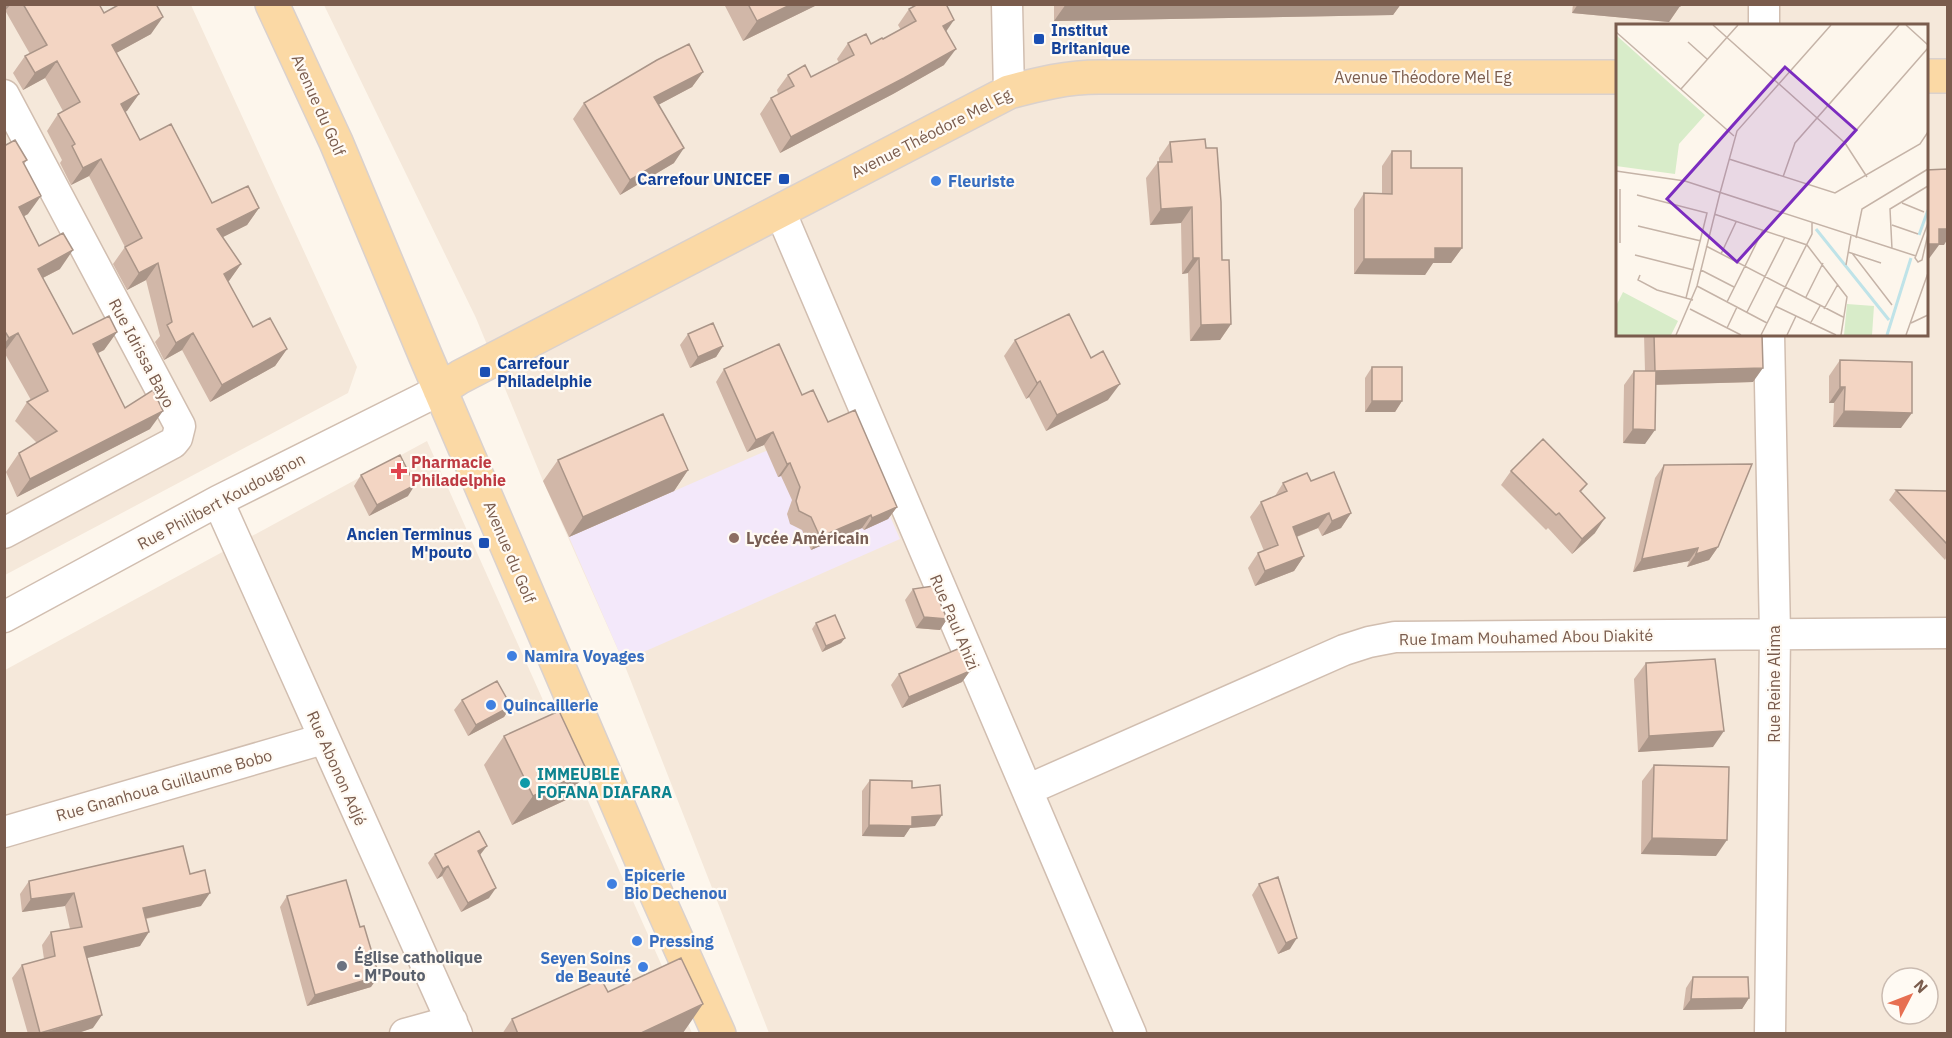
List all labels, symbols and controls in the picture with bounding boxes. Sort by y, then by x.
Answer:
place label: Institut Britanique [1051,20,1130,58]
inset map [1616,24,1928,336]
marker: Institut Britanique [1032,32,1046,46]
street label: Avenue du Golf [288,51,350,159]
street label: Avenue Théodore Mel Eg [1334,67,1512,87]
street label: Avenue Théodore Mel Eg [847,84,1015,182]
place label: Carrefour UNICEF [637,169,772,189]
place label: Fleuriste [948,171,1015,191]
marker: Carrefour UNICEF [777,172,791,186]
marker: Fleuriste [929,174,943,188]
street label: Rue Idrissa Bayo [105,295,179,411]
place label: Carrefour Philadelphie [497,353,592,391]
marker: Carrefour Philadelphie [478,365,492,379]
street label: Rue Philibert Koudougnon [134,448,308,554]
place label: Pharmacie Philadelphie [411,452,506,490]
marker: Pharmacie Philadelphie [392,464,406,478]
street label: Avenue du Golf [480,498,540,606]
place label: Ancien Terminus M'pouto [347,524,472,562]
place label: Lycée Américain [746,528,869,548]
marker: Lycée Américain [727,531,741,545]
marker: Ancien Terminus M'pouto [477,536,491,550]
street label: Rue Paul Ahizi [926,571,984,673]
street label: Rue Imam Mouhamed Abou Diakité [1399,625,1654,649]
street label: Rue Reine Alima [1764,625,1784,743]
place label: Namira Voyages [524,646,645,666]
marker: Namira Voyages [505,649,519,663]
place label: Quincaillerie [503,695,599,715]
marker: Quincaillerie [484,698,498,712]
street label: Rue Abonon Adjé [303,707,371,829]
street label: Rue Gnanhoua Guillaume Bobo [54,745,274,825]
place label: IMMEUBLE FOFANA DIAFARA [537,764,672,802]
marker: IMMEUBLE FOFANA DIAFARA [518,776,532,790]
place label: Epicerie Bio Dechenou [624,865,727,903]
marker: Epicerie Bio Dechenou [605,877,619,891]
place label: Pressing [649,931,714,951]
marker: Pressing [630,934,644,948]
place label: Église catholique - M'Pouto [354,946,482,985]
place label: Seyen Soins de Beauté [540,948,631,986]
marker: Église catholique - M'Pouto [335,959,349,973]
marker: Seyen Soins de Beauté [636,960,650,974]
north arrow [1880,966,1940,1026]
text: N [1910,975,1932,997]

